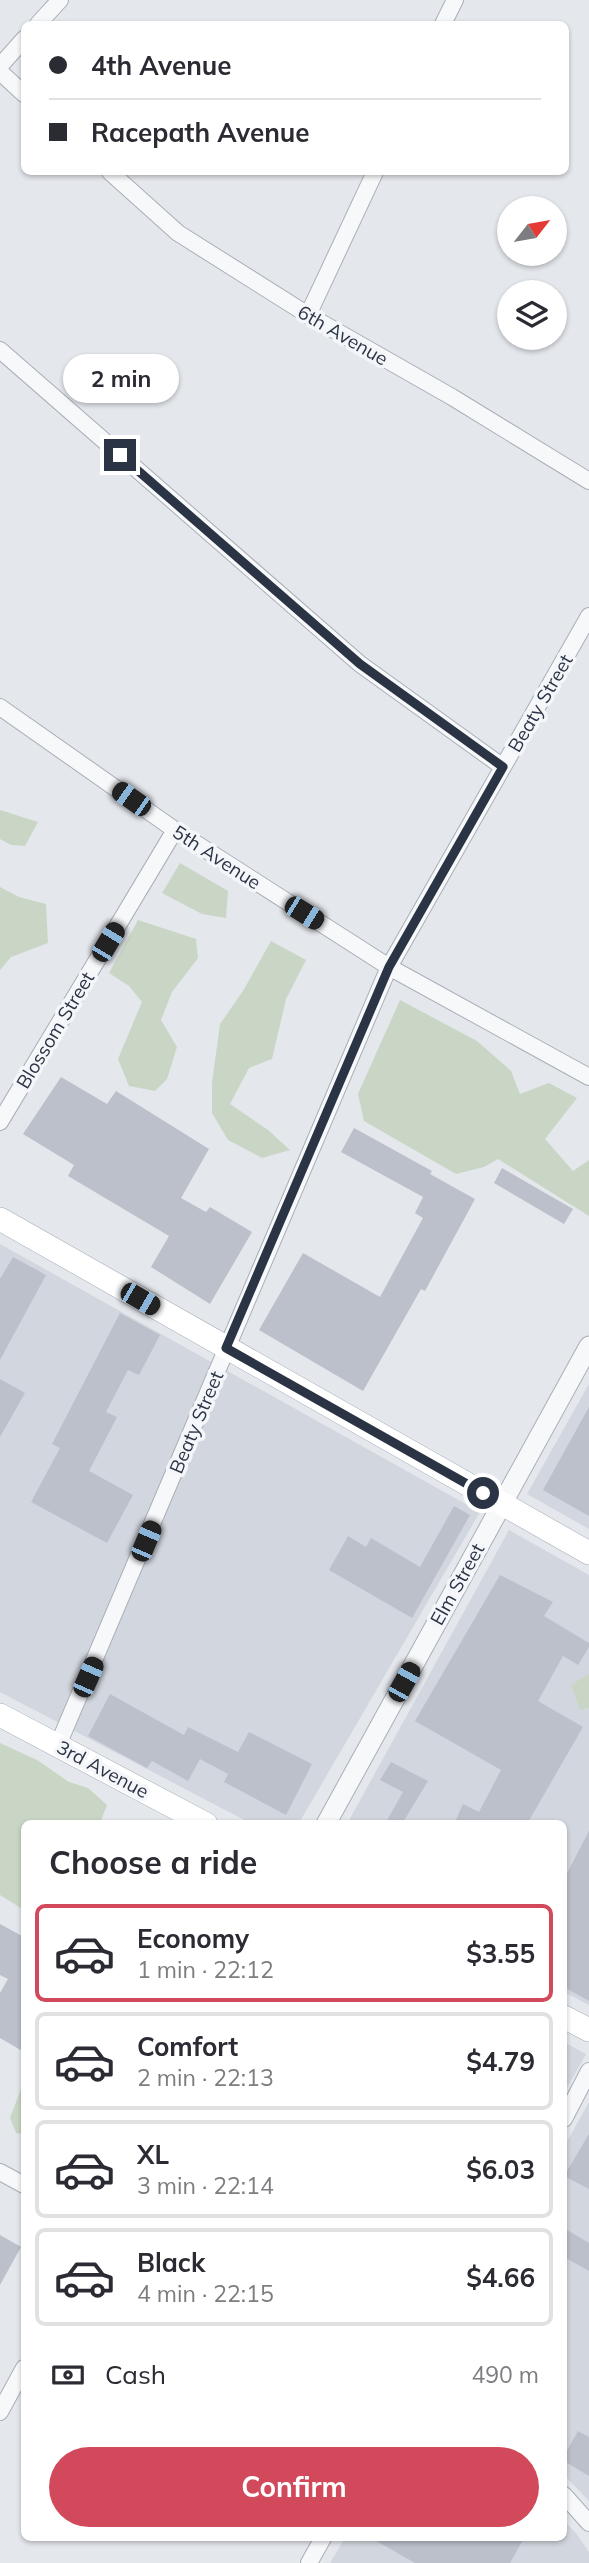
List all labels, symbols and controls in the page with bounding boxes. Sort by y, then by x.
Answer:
text: 4th Avenue [91,49,232,82]
text: Racepath Avenue [91,116,310,149]
north arrow [497,196,567,266]
map controls [497,196,567,350]
button: layers [497,280,567,350]
street label: 6th Avenue [294,300,392,370]
callout: 2 min [62,354,178,402]
text: 2 min [91,364,151,393]
route end [104,439,136,471]
street label: Beaty Street [502,649,578,756]
car [108,778,155,820]
street label: 5th Avenue [168,820,266,894]
car [281,893,328,933]
car [89,919,128,965]
street label: Blossom Street [11,967,100,1093]
car [117,1279,164,1319]
street label: Beaty Street [164,1367,228,1477]
route start [467,1477,499,1509]
car [129,1518,164,1564]
street label: Elm Street [425,1539,489,1629]
car [70,1654,107,1700]
car [385,1659,424,1705]
street label: 3rd Avenue [53,1735,153,1803]
text: Choose a ride [49,1842,257,1882]
icon: car [53,1922,116,1985]
text: Economy [137,1922,249,1955]
text: $3.55 [466,1937,535,1970]
text: 1 min · 22:12 [137,1955,274,1984]
icon: car [53,2030,116,2093]
text: Comfort [137,2030,238,2063]
text: $4.79 [466,2045,535,2078]
text: 2 min · 22:13 [137,2063,274,2092]
icon: car [53,2138,116,2201]
text: XL [137,2138,169,2171]
text: $6.03 [466,2153,535,2186]
text: 3 min · 22:14 [137,2171,274,2200]
icon: car [53,2246,116,2309]
text: Black [137,2246,205,2279]
text: $4.66 [466,2261,535,2294]
text: 4 min · 22:15 [137,2279,274,2308]
icon: cash [49,2356,87,2394]
text: Cash [105,2358,166,2391]
text: 490 m [471,2360,539,2389]
button: Confirm [49,2447,539,2527]

